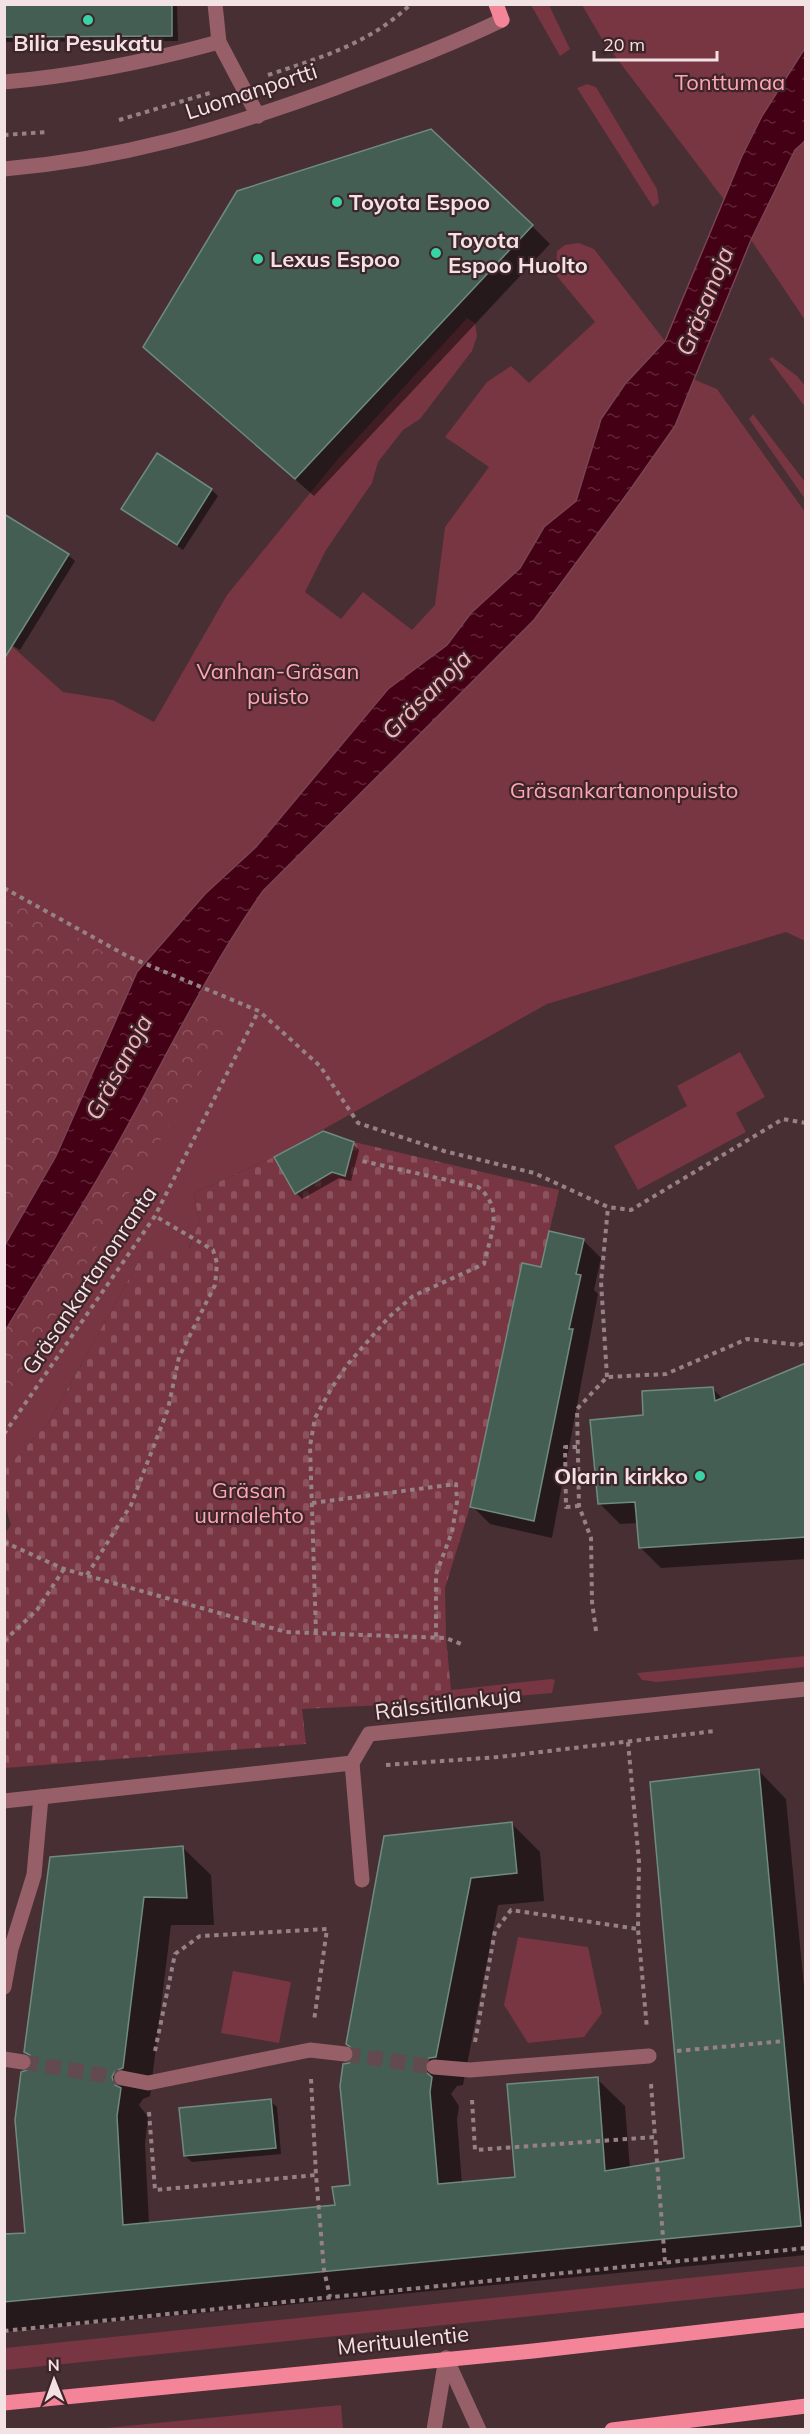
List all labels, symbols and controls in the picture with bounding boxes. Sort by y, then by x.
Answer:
marker: Bilia Pesukatu [81,13,95,27]
scale bar [594,24,717,62]
place label: Bilia Pesukatu [13,29,163,57]
text: 20 m [603,33,645,56]
street label: Luomanportti [181,56,321,126]
park label: Tonttumaa [675,68,785,96]
place label: Toyota Espoo [349,188,490,216]
marker: Toyota Espoo [330,195,344,209]
place label: Toyota Espoo Huolto [448,226,588,279]
water label: Gräsanoja [669,242,739,360]
place label: Lexus Espoo [270,245,400,273]
marker: Toyota Espoo Huolto [429,246,443,260]
marker: Lexus Espoo [251,252,265,266]
water label: Gräsanoja [375,643,477,745]
park label: Vanhan-Gräsan puisto [197,657,359,710]
park label: Gräsankartanonpuisto [510,776,738,804]
water label: Gräsanoja [78,1009,158,1125]
street label: Gräsankartanonranta [15,1180,163,1380]
place label: Olarin kirkko [554,1462,688,1490]
marker: Olarin kirkko [693,1469,707,1483]
park label: Gräsan uurnalehto [194,1476,304,1529]
street label: Rälssitilankuja [373,1680,523,1726]
street label: Merituulentie [336,2319,470,2361]
north arrow [24,2350,84,2410]
text: N [48,2355,60,2375]

